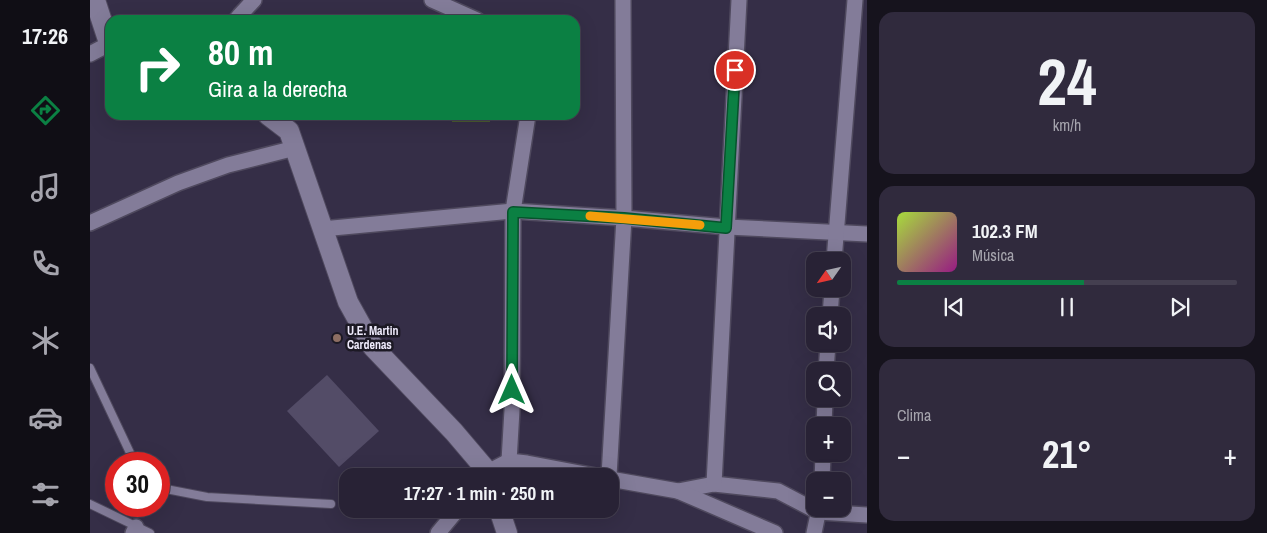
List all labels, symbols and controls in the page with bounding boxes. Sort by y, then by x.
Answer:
text: 17:26 [22,21,68,51]
text: 80 m [208,29,273,76]
icon: right [125,35,190,100]
text: 24 [1037,38,1097,125]
pin [714,49,756,91]
icon: arrive [721,56,749,84]
text: Gira a la derecha [208,74,347,104]
icon: directions [28,93,63,128]
text: km/h [1053,114,1081,136]
icon: music [28,170,63,205]
text: 102.3 FM [972,218,1038,244]
text: Música [972,244,1014,266]
icon: phone [28,246,63,281]
north arrow [806,252,851,298]
map controls [806,252,851,517]
icon: previous [940,293,968,321]
icon: pause [1053,293,1081,321]
icon: next [1166,293,1194,321]
button: sound [806,307,851,352]
icon: climate [28,323,63,358]
place label: U.E. Martin Cardenas [347,323,398,353]
marker: U.E. Martin Cardenas [331,332,343,344]
button: search [806,362,851,407]
position arrow [485,363,537,415]
icon: car [28,400,63,435]
text: Clima [897,404,931,426]
button: + [806,417,851,462]
text: 21° [1042,429,1092,480]
text: − [897,436,910,474]
text: + [1224,436,1237,474]
speed limit sign: 30 [105,452,170,517]
button: − [806,472,851,517]
icon: filters [28,477,63,512]
text: 17:27 · 1 min · 250 m [404,480,554,506]

